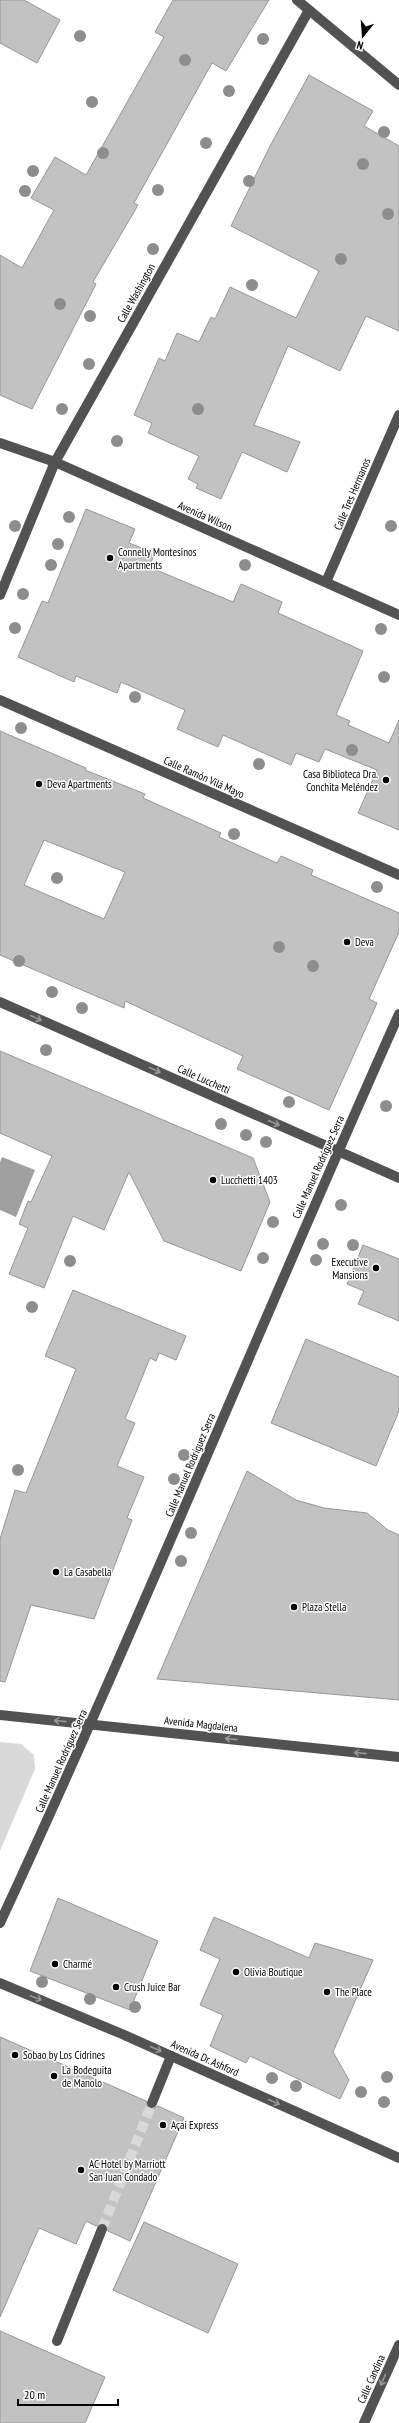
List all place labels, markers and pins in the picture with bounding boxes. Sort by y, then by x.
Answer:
place label: Connelly Montesinos Apartments [118,545,197,572]
marker: Connelly Montesinos Apartments [105,553,115,563]
place label: Casa Biblioteca Dra. Conchita Meléndez [303,767,378,794]
marker: Casa Biblioteca Dra. Conchita Meléndez [381,775,391,785]
place label: Deva Apartments [47,777,112,791]
marker: Deva Apartments [34,779,44,789]
place label: Deva [355,935,374,949]
marker: Deva [342,937,352,947]
place label: Lucchetti 1403 [221,1173,278,1187]
marker: Lucchetti 1403 [208,1175,218,1185]
place label: Executive Mansions [332,1255,368,1282]
marker: Executive Mansions [371,1263,381,1273]
place label: La Casabella [64,1565,111,1579]
marker: La Casabella [51,1567,61,1577]
place label: Plaza Stella [302,1600,346,1614]
marker: Plaza Stella [289,1602,299,1612]
place label: Charmé [63,1957,92,1971]
marker: Charmé [50,1959,60,1969]
place label: Olivia Boutique [244,1965,303,1979]
marker: Olivia Boutique [231,1967,241,1977]
place label: Crush Juice Bar [124,1980,181,1994]
marker: Crush Juice Bar [111,1982,121,1992]
place label: The Place [335,1985,372,1999]
marker: The Place [322,1987,332,1997]
place label: Sobao by Los Cidrines [23,2048,105,2062]
marker: Sobao by Los Cidrines [10,2050,20,2060]
place label: La Bodeguita de Manolo [62,2063,112,2090]
marker: La Bodeguita de Manolo [49,2071,59,2081]
place label: Açai Express [171,2118,218,2132]
marker: Açai Express [158,2120,168,2130]
place label: AC Hotel by Marriott San Juan Condado [89,2157,165,2184]
marker: AC Hotel by Marriott San Juan Condado [76,2165,86,2175]

